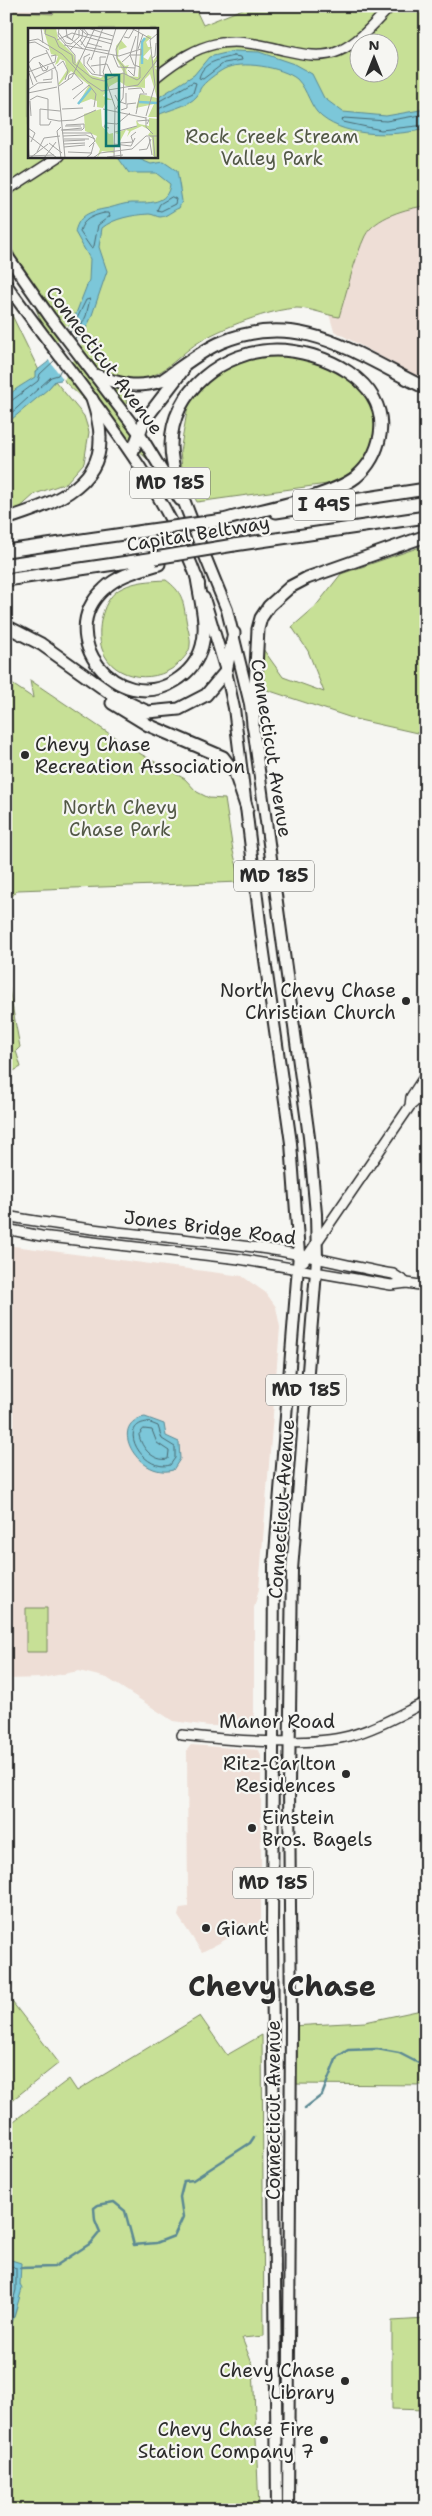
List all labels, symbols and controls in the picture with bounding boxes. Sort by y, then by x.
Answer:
inset map [28,28,158,158]
north arrow [350,32,400,82]
text: N [368,36,380,54]
park label: Rock Creek Stream Valley Park [185,124,359,171]
street label: Connecticut Avenue [40,281,169,440]
road number: MD 185 [130,468,210,498]
road number: I 495 [293,490,355,520]
street label: Capital Beltway [125,510,272,557]
street label: Connecticut Avenue [245,657,298,839]
place label: Chevy Chase Recreation Association [35,732,245,779]
marker: Chevy Chase Recreation Association [19,749,31,761]
park label: North Chevy Chase Park [63,795,177,842]
road number: MD 185 [234,860,314,891]
place label: North Chevy Chase Christian Church [220,978,396,1025]
marker: North Chevy Chase Christian Church [400,995,412,1007]
street label: Jones Bridge Road [122,1205,298,1250]
road number: MD 185 [266,1374,346,1406]
street label: Connecticut Avenue [263,1418,300,1600]
street label: Manor Road [219,1709,335,1734]
place label: Ritz-Carlton Residences [223,1751,336,1798]
marker: Ritz-Carlton Residences [340,1768,352,1780]
place label: Einstein Bros. Bagels [262,1805,373,1852]
marker: Einstein Bros. Bagels [246,1822,258,1834]
road number: MD 185 [233,1868,313,1899]
place label: Giant [216,1916,267,1941]
marker: Giant [200,1922,212,1934]
district label: Chevy Chase [188,1966,376,2005]
street label: Connecticut Avenue [261,2020,286,2200]
place label: Chevy Chase Library [219,2358,335,2405]
marker: Chevy Chase Library [339,2375,351,2387]
place label: Chevy Chase Fire Station Company 7 [138,2417,314,2464]
marker: Chevy Chase Fire Station Company 7 [318,2434,330,2446]

